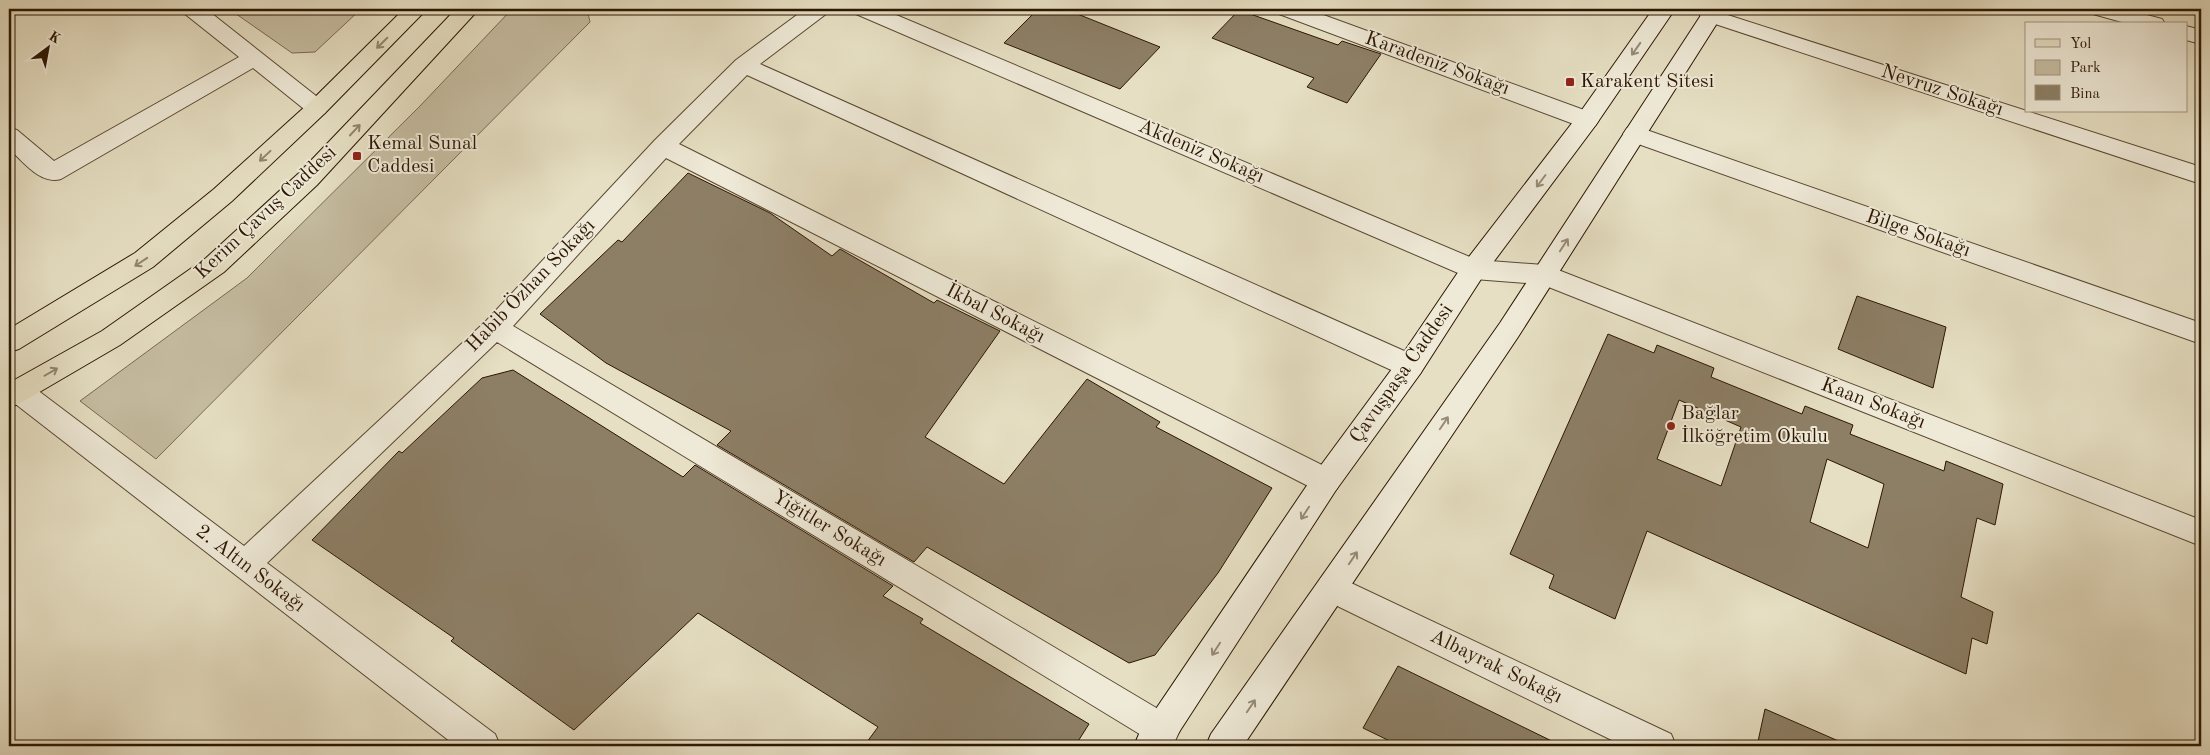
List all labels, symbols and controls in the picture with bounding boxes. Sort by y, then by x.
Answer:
north arrow [22,22,72,72]
legend [2025,22,2188,112]
text: K [46,29,63,47]
street label: Karadeniz Sokağı [1362,29,1512,99]
one-way arrow [375,37,388,49]
text: Yol [2070,37,2091,52]
one-way arrow [1631,42,1641,56]
text: Park [2070,61,2101,76]
street label: Nevruz Sokağı [1878,62,2006,120]
place label: Karakent Sitesi [1580,72,1714,92]
marker: Karakent Sitesi [1564,76,1576,88]
text: Bina [2070,87,2101,102]
street label: Akdeniz Sokağı [1135,116,1267,188]
one-way arrow [348,124,360,137]
place label: Kemal Sunal Caddesi [367,134,477,177]
street label: Kerim Çavuş Caddesi [192,143,340,283]
one-way arrow [258,150,271,162]
marker: Kemal Sunal Caddesi [351,150,363,162]
one-way arrow [1536,174,1547,187]
street label: Bilge Sokağı [1863,207,1973,261]
street label: Habib Özhan Sokağı [461,214,599,356]
one-way arrow [1559,238,1569,252]
one-way arrow [135,257,149,267]
street label: İkbal Sokağı [942,279,1049,347]
street label: Çavuşpaşa Caddesi [1347,301,1457,447]
one-way arrow [44,367,59,377]
street label: Kaan Sokağı [1818,375,1928,433]
place label: Bağlar İlköğretim Okulu [1681,404,1828,447]
one-way arrow [1440,417,1450,431]
marker: Bağlar İlköğretim Okulu [1665,420,1677,432]
street label: Yiğitler Sokağı [769,487,889,571]
one-way arrow [1300,505,1310,519]
street label: 2. Altın Sokağı [192,522,308,616]
one-way arrow [1348,551,1358,565]
street label: Albayrak Sokağı [1427,626,1565,708]
one-way arrow [1211,641,1221,655]
one-way arrow [1246,699,1256,713]

